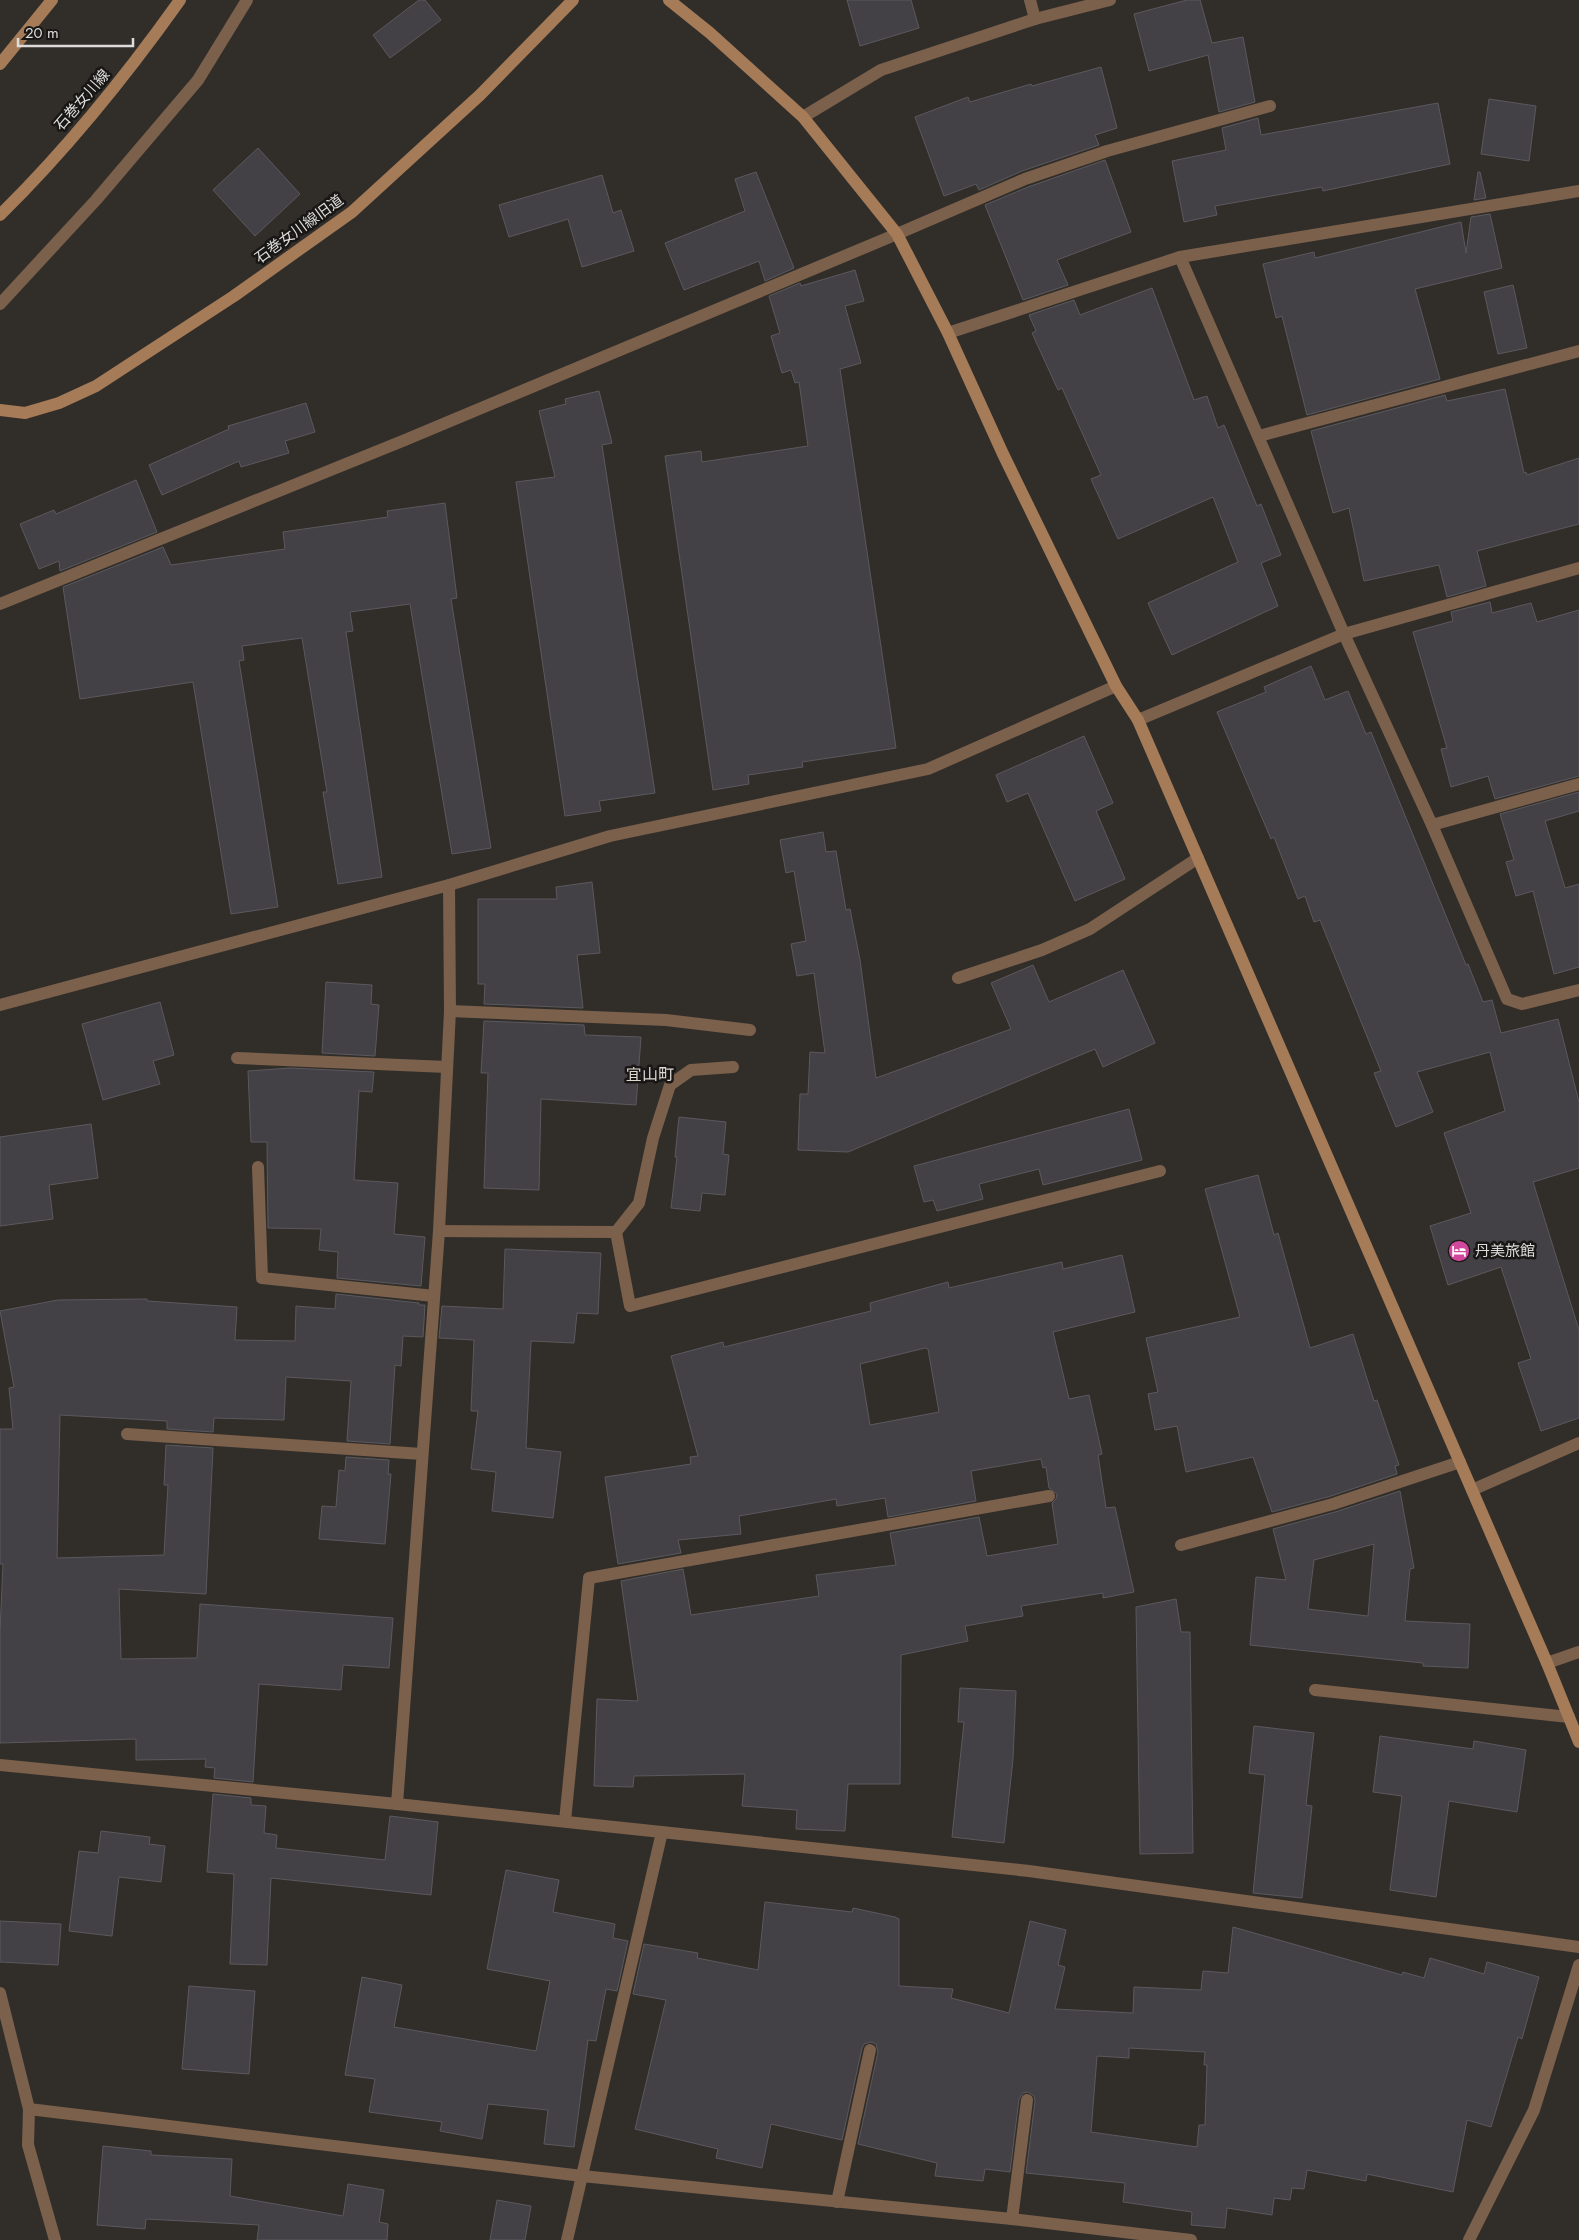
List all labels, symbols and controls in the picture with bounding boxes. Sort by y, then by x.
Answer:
scale bar [18,15,132,47]
text: 20 m [25,22,59,44]
street label: 石巻女川線 [49,64,115,136]
street label: 石巻女川線旧道 [250,189,348,269]
district label: 宜山町 [626,1063,674,1086]
hotel icon: 丹美旅館 [1447,1239,1471,1263]
place label: 丹美旅館 [1475,1240,1535,1262]

